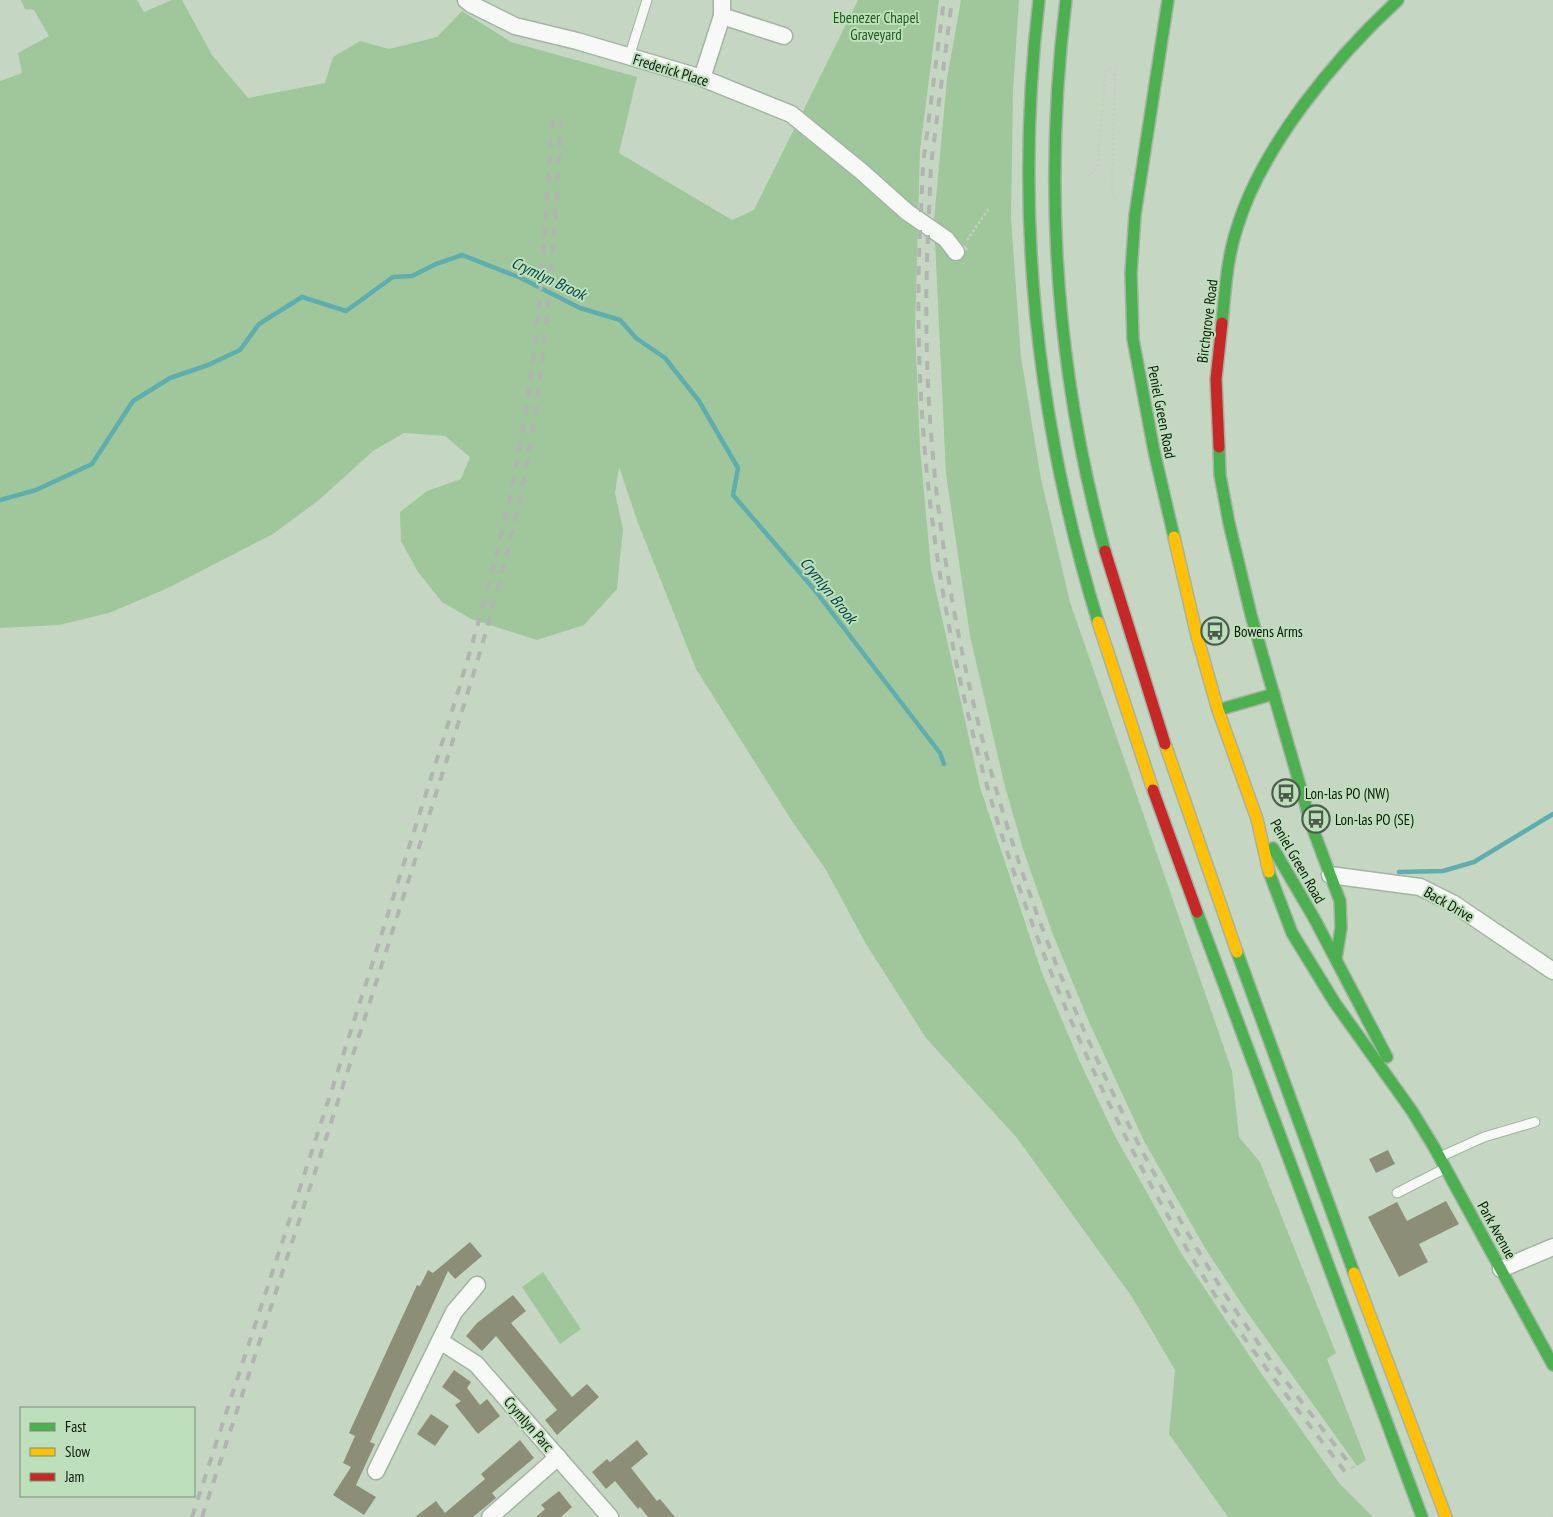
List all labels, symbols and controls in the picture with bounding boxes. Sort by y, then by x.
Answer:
park label: Ebenezer Chapel Graveyard [833,8,920,44]
street label: Frederick Place [631,50,711,90]
water label: Crymlyn Brook [508,252,591,305]
street label: Birchgrove Road [1192,278,1222,364]
street label: Peniel Green Road [1144,364,1180,460]
water label: Crymlyn Brook [796,553,863,629]
bus stop icon: Bowens Arms [1200,616,1230,646]
place label: Bowens Arms [1234,622,1303,641]
bus stop icon: Lon-las PO (NW) [1271,778,1301,808]
place label: Lon-las PO (NW) [1305,784,1389,803]
bus stop icon: Lon-las PO (SE) [1301,804,1331,834]
place label: Lon-las PO (SE) [1335,810,1414,829]
street label: Peniel Green Road [1266,815,1330,907]
street label: Back Drive [1421,882,1477,926]
street label: Park Avenue [1474,1198,1520,1262]
street label: Crymlyn Parc [500,1393,559,1456]
legend [20,1407,195,1497]
text: Fast [65,1417,86,1436]
text: Slow [65,1442,90,1461]
text: Jam [64,1467,84,1486]

